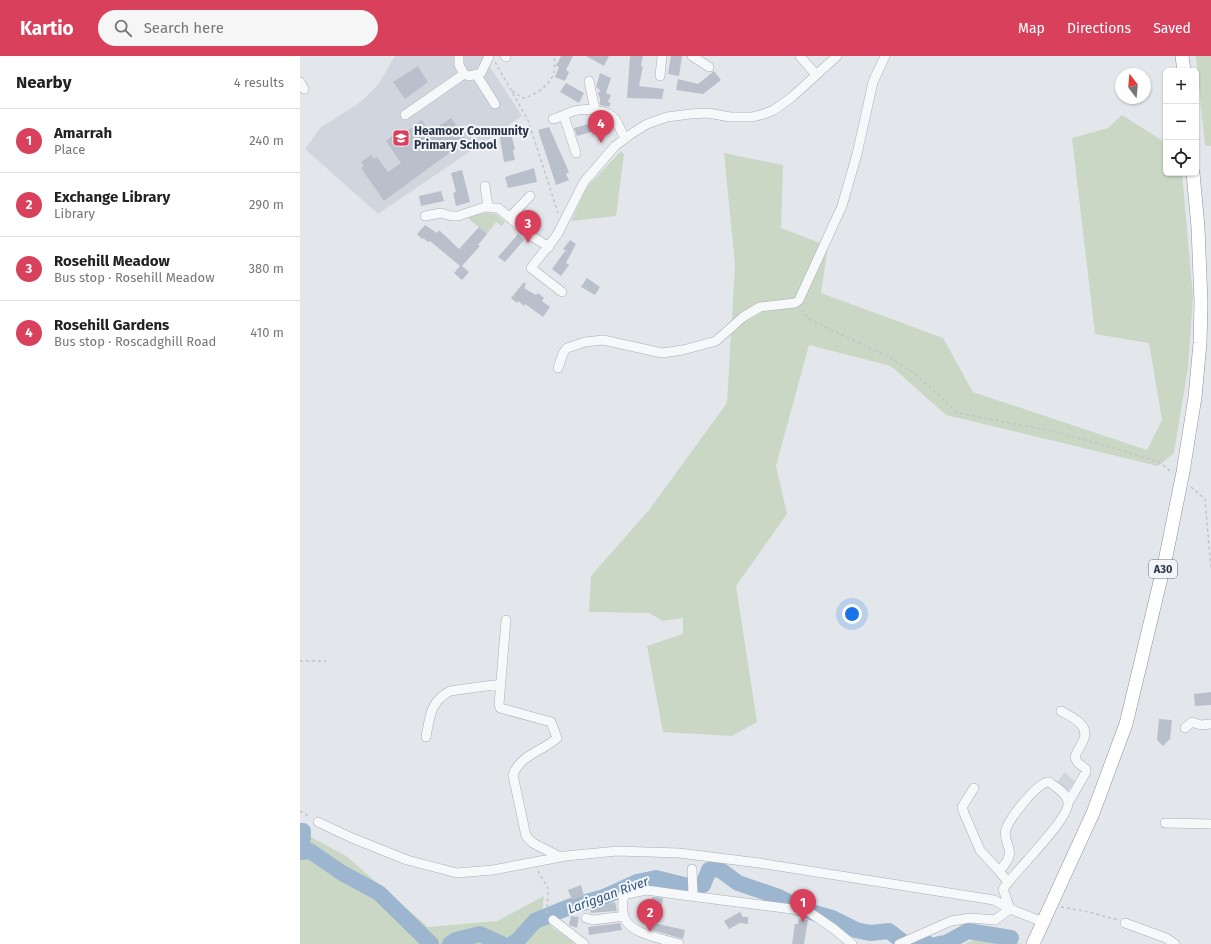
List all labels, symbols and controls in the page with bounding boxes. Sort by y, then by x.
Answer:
search box [98,10,378,46]
text: Kartio [20,17,74,40]
icon: search [112,17,134,39]
text: Search here [144,19,224,37]
text: Map [1018,20,1045,37]
text: Directions [1067,20,1131,37]
text: Saved [1153,20,1191,37]
north arrow [1115,68,1151,104]
map controls [1163,68,1199,176]
button: + [1163,68,1199,104]
text: Nearby [16,72,71,93]
text: 4 results [234,75,284,90]
button: − [1163,104,1199,140]
pin: 4 [588,110,614,143]
text: Amarrah [54,124,112,142]
place label: Heamoor Community Primary School [414,124,530,152]
school or university icon: Heamoor Community Primary School [391,128,411,148]
text: 1 [26,133,32,148]
text: 240 m [249,133,284,148]
button: locate [1163,140,1199,176]
text: Place [54,142,85,157]
text: Exchange Library [54,188,170,206]
text: 2 [26,197,32,212]
text: 290 m [249,197,284,212]
text: Library [54,206,95,221]
pin: 3 [515,210,541,243]
text: Rosehill Meadow [54,252,170,270]
text: 3 [26,261,32,276]
text: 380 m [249,261,284,276]
text: Bus stop · Rosehill Meadow [54,270,214,285]
text: Rosehill Gardens [54,316,169,334]
text: 4 [25,325,33,340]
text: 410 m [250,325,284,340]
text: Bus stop · Roscadghill Road [54,334,216,349]
road number: A30 [1149,560,1177,578]
your location [842,604,862,624]
water label: Lariggan River [566,873,651,917]
pin: 1 [790,889,816,922]
pin: 2 [637,899,663,932]

